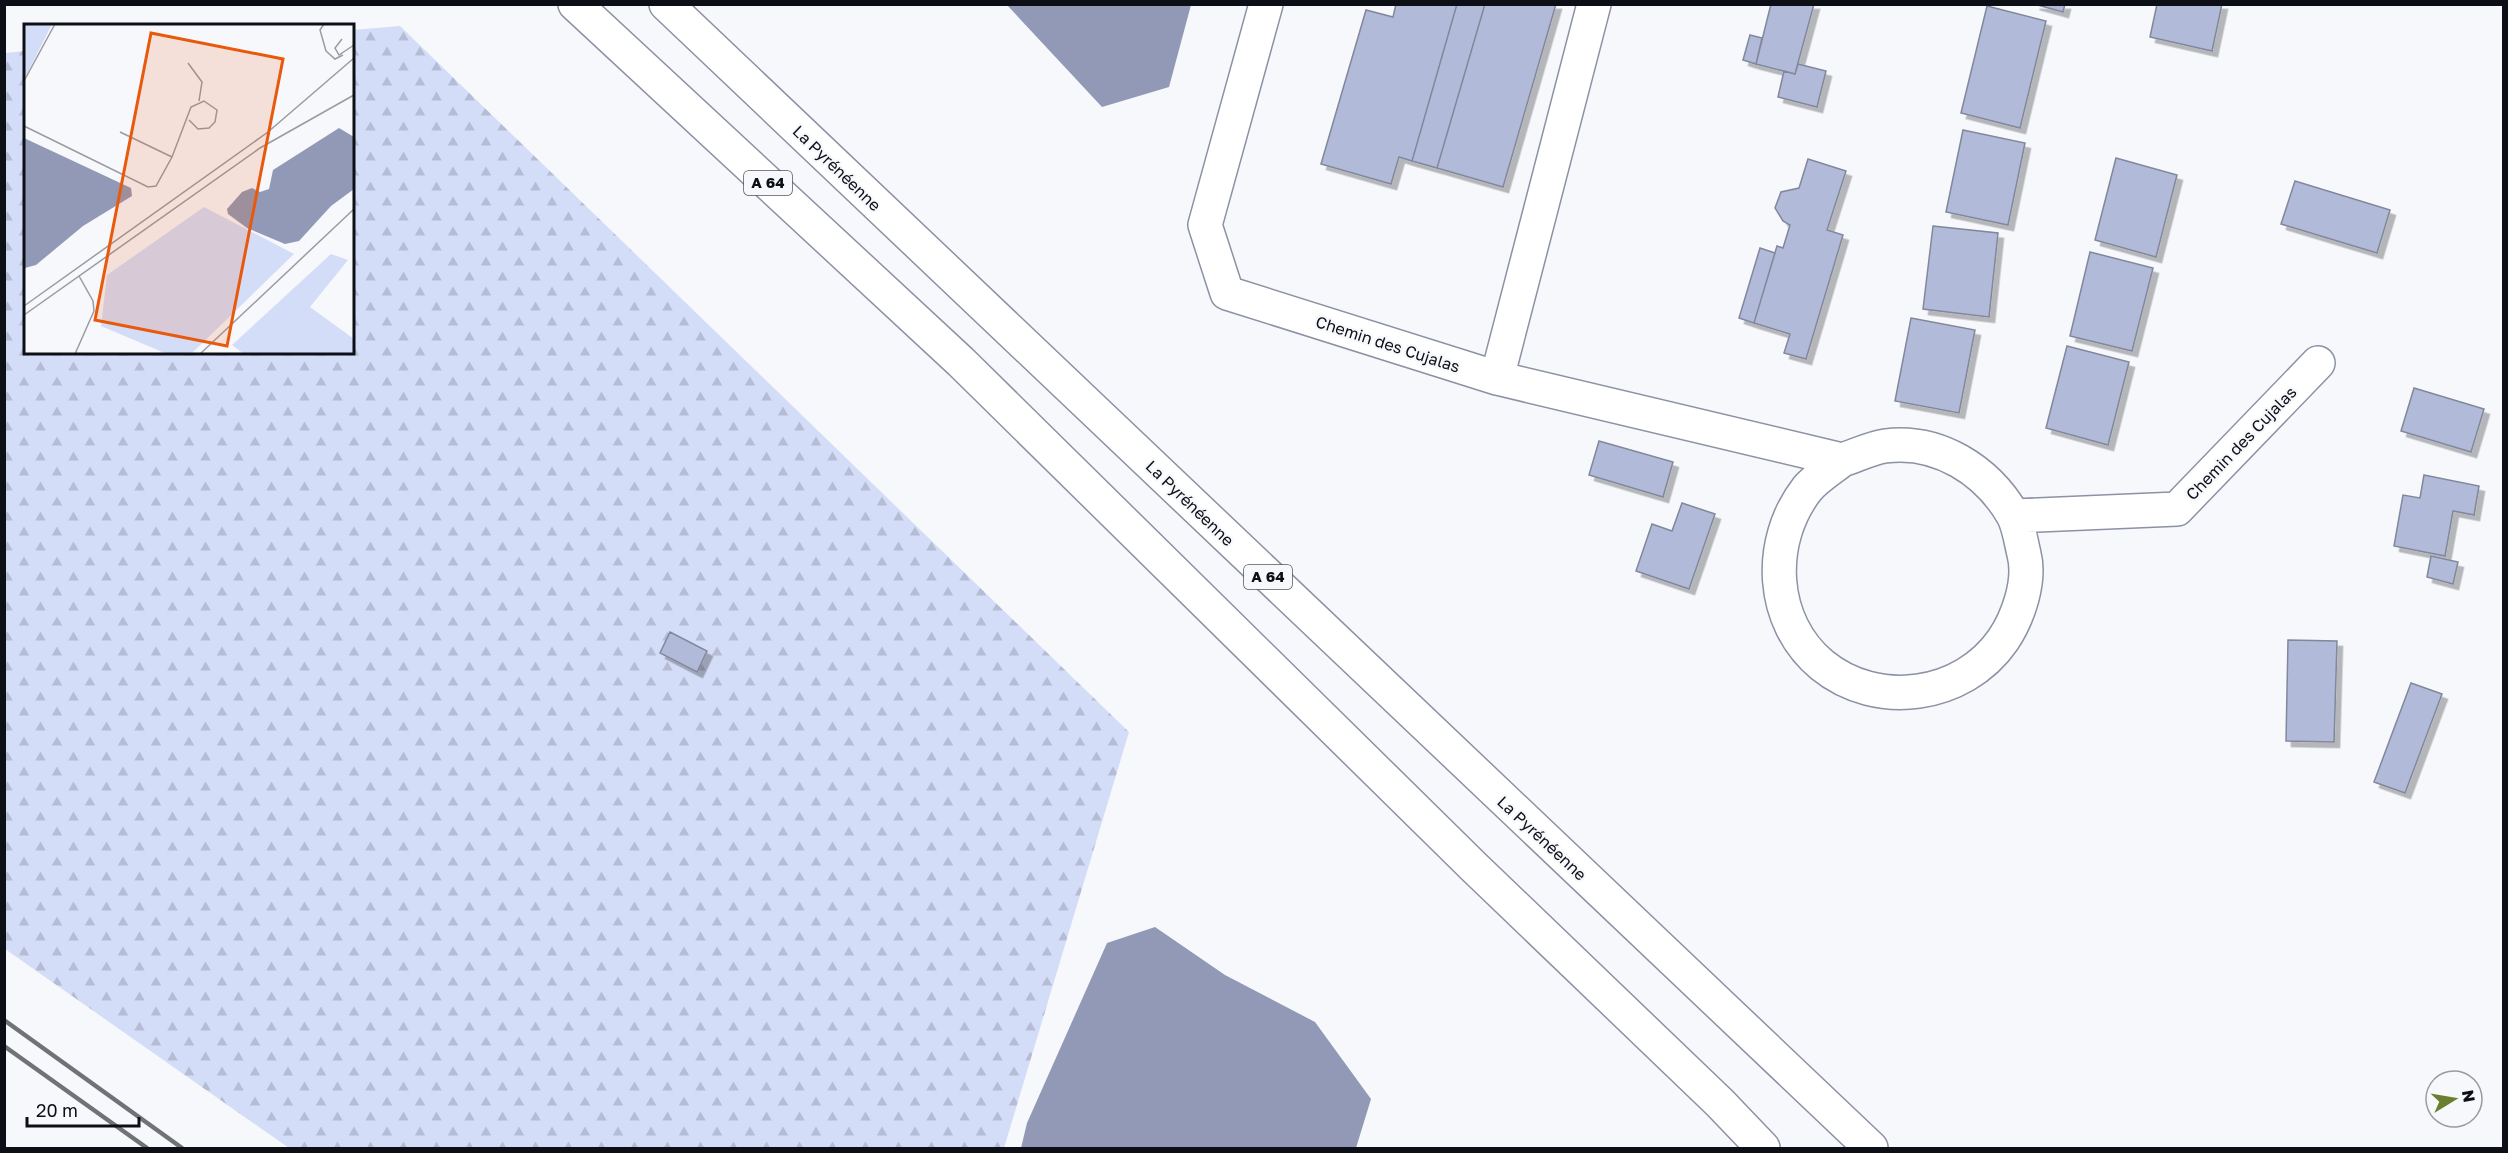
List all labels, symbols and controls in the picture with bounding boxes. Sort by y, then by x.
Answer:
inset map [24,24,354,354]
street label: La Pyrénéenne [789,121,885,215]
road number: A 64 [744,171,792,195]
street label: Chemin des Cujalas [1313,311,1463,377]
street label: Chemin des Cujalas [2182,382,2300,504]
street label: La Pyrénéenne [1142,456,1238,550]
road number: A 64 [1244,565,1292,589]
street label: La Pyrénéenne [1493,792,1591,884]
north arrow [2424,1069,2484,1129]
text: N [2458,1088,2480,1104]
scale bar [27,1090,140,1128]
text: 20 m [36,1099,78,1121]

